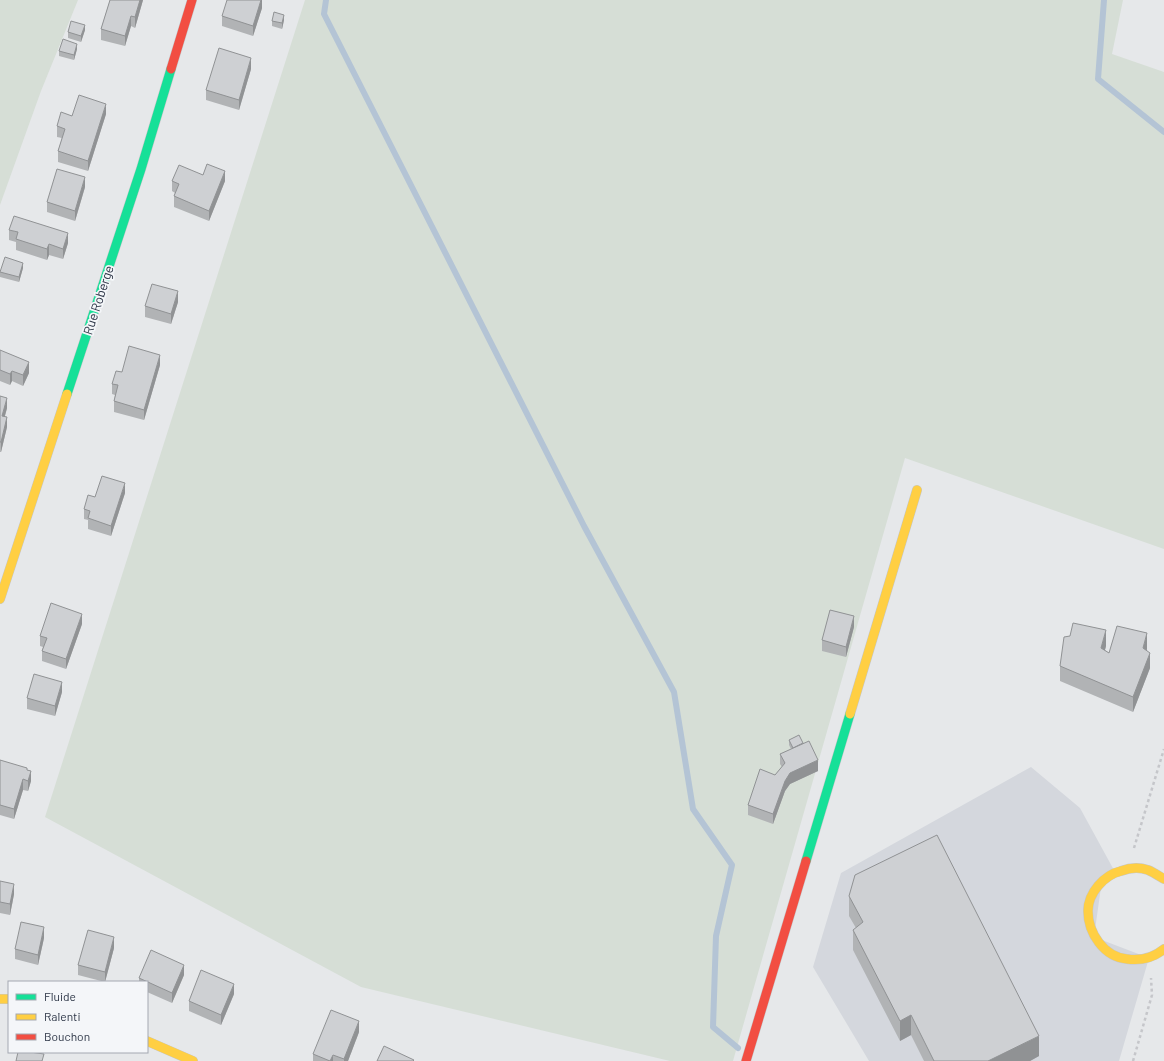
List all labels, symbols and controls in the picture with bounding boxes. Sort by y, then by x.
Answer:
street label: Rue Roberge [79,263,117,337]
legend [8,981,148,1053]
text: Fluide [44,989,76,1003]
text: Ralenti [44,1009,81,1023]
text: Bouchon [44,1029,90,1043]

